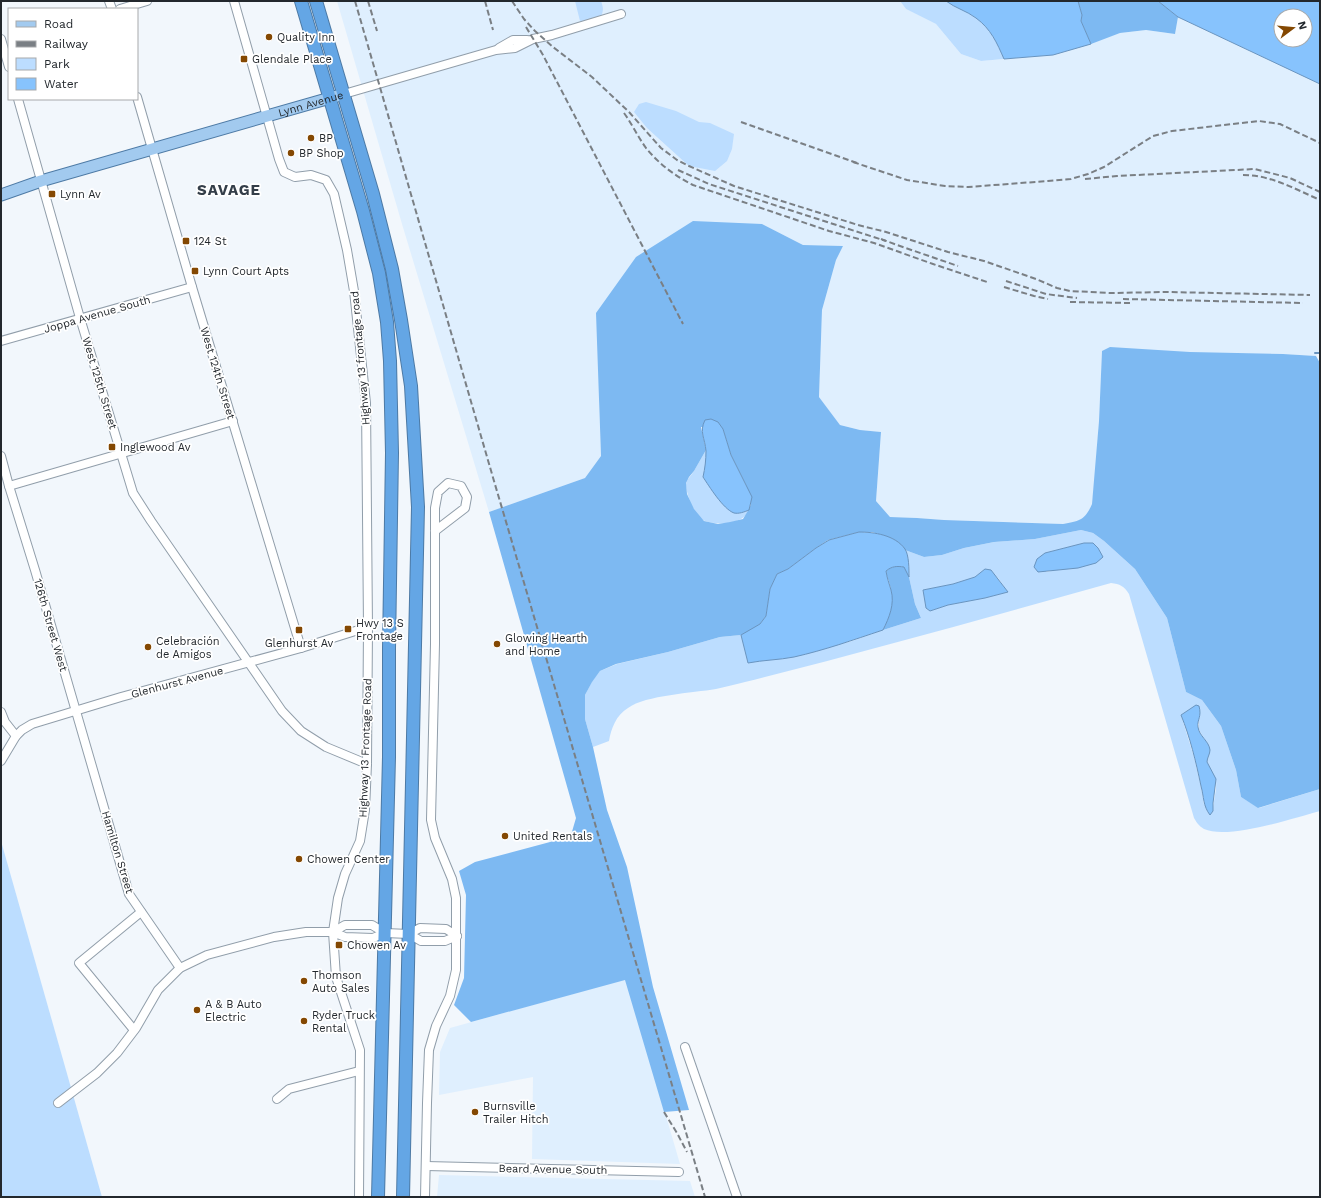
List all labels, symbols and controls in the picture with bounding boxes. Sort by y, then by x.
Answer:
legend [8,8,138,100]
north arrow [1273,8,1313,48]
text: Road [44,17,73,31]
text: N [1295,20,1310,31]
place label: Quality Inn [277,31,335,44]
marker: Quality Inn [264,32,274,42]
text: Railway [44,37,89,51]
place label: Glendale Place [252,53,332,66]
marker: Glendale Place [239,54,249,64]
text: Park [44,57,70,71]
text: Water [44,77,79,91]
street label: Lynn Avenue [277,89,345,120]
place label: BP [319,132,333,145]
marker: BP [306,133,316,143]
place label: BP Shop [299,147,344,160]
marker: BP Shop [286,148,296,158]
district label: SAVAGE [197,181,261,199]
place label: Lynn Av [60,188,101,201]
marker: Lynn Av [47,189,57,199]
place label: 124 St [194,235,227,248]
marker: 124 St [181,236,191,246]
place label: Lynn Court Apts [203,265,289,278]
marker: Lynn Court Apts [190,266,200,276]
street label: Highway 13 frontage road [348,290,373,426]
street label: Joppa Avenue South [42,293,152,336]
street label: West 124th Street [197,325,238,421]
street label: West 125th Street [79,335,120,431]
place label: Inglewood Av [120,441,191,454]
marker: Inglewood Av [107,442,117,452]
street label: 126th Street West [31,577,70,673]
place label: Hwy 13 S Frontage [356,617,404,643]
marker: Hwy 13 S Frontage [343,624,353,634]
marker: Glenhurst Av [294,625,304,635]
place label: Glowing Hearth and Home [505,632,587,658]
place label: Celebración de Amigos [156,635,220,661]
place label: Glenhurst Av [265,637,334,650]
marker: Glowing Hearth and Home [492,639,502,649]
marker: Celebración de Amigos [143,642,153,652]
street label: Glenhurst Avenue [130,664,225,701]
street label: Highway 13 Frontage Road [357,678,374,818]
street label: Hamilton Street [99,809,136,895]
place label: United Rentals [513,830,592,843]
marker: United Rentals [500,831,510,841]
place label: Chowen Center [307,853,390,866]
marker: Chowen Center [294,854,304,864]
place label: Chowen Av [347,939,406,952]
marker: Chowen Av [334,940,344,950]
place label: Thomson Auto Sales [312,969,370,995]
marker: Thomson Auto Sales [299,976,309,986]
place label: A & B Auto Electric [205,998,262,1024]
marker: A & B Auto Electric [192,1005,202,1015]
place label: Ryder Truck Rental [312,1009,375,1035]
marker: Ryder Truck Rental [299,1016,309,1026]
place label: Burnsville Trailer Hitch [483,1100,549,1126]
marker: Burnsville Trailer Hitch [470,1107,480,1117]
street label: Beard Avenue South [498,1162,607,1177]

